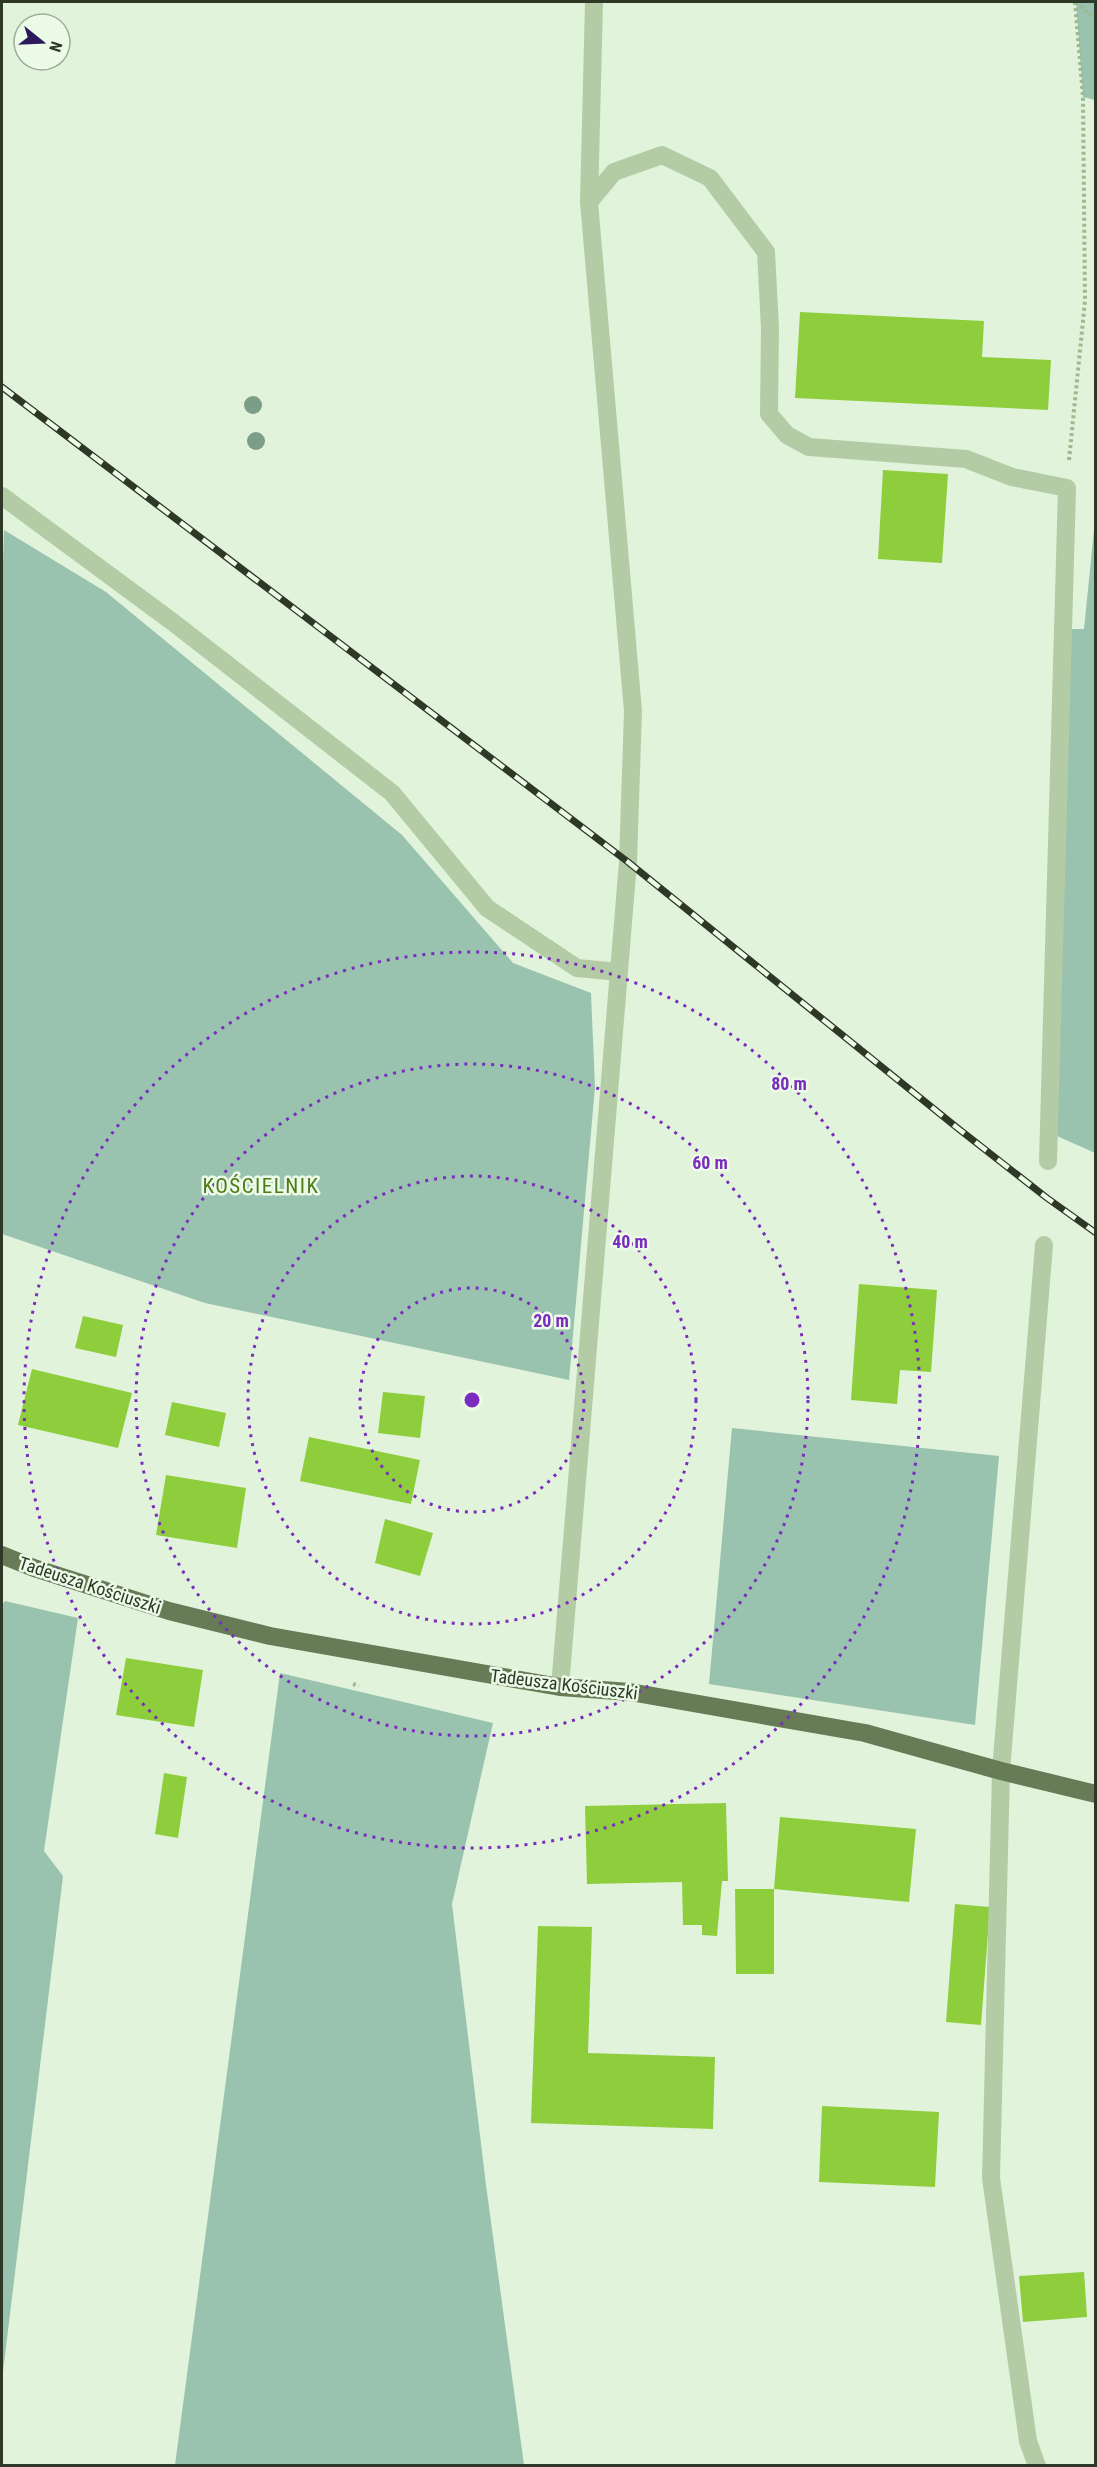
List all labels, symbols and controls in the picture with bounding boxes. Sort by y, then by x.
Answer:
north arrow [12,12,72,72]
text: N [45,39,66,54]
text: 80 m [771,1073,807,1094]
text: 60 m [692,1152,728,1173]
district label: KOŚCIELNIK [203,1174,319,1198]
text: 40 m [612,1231,648,1252]
text: 20 m [533,1310,569,1331]
centre of rings [462,1390,482,1410]
street label: Tadeusza Kościuszki [16,1552,164,1618]
street label: Tadeusza Kościuszki [489,1665,639,1703]

